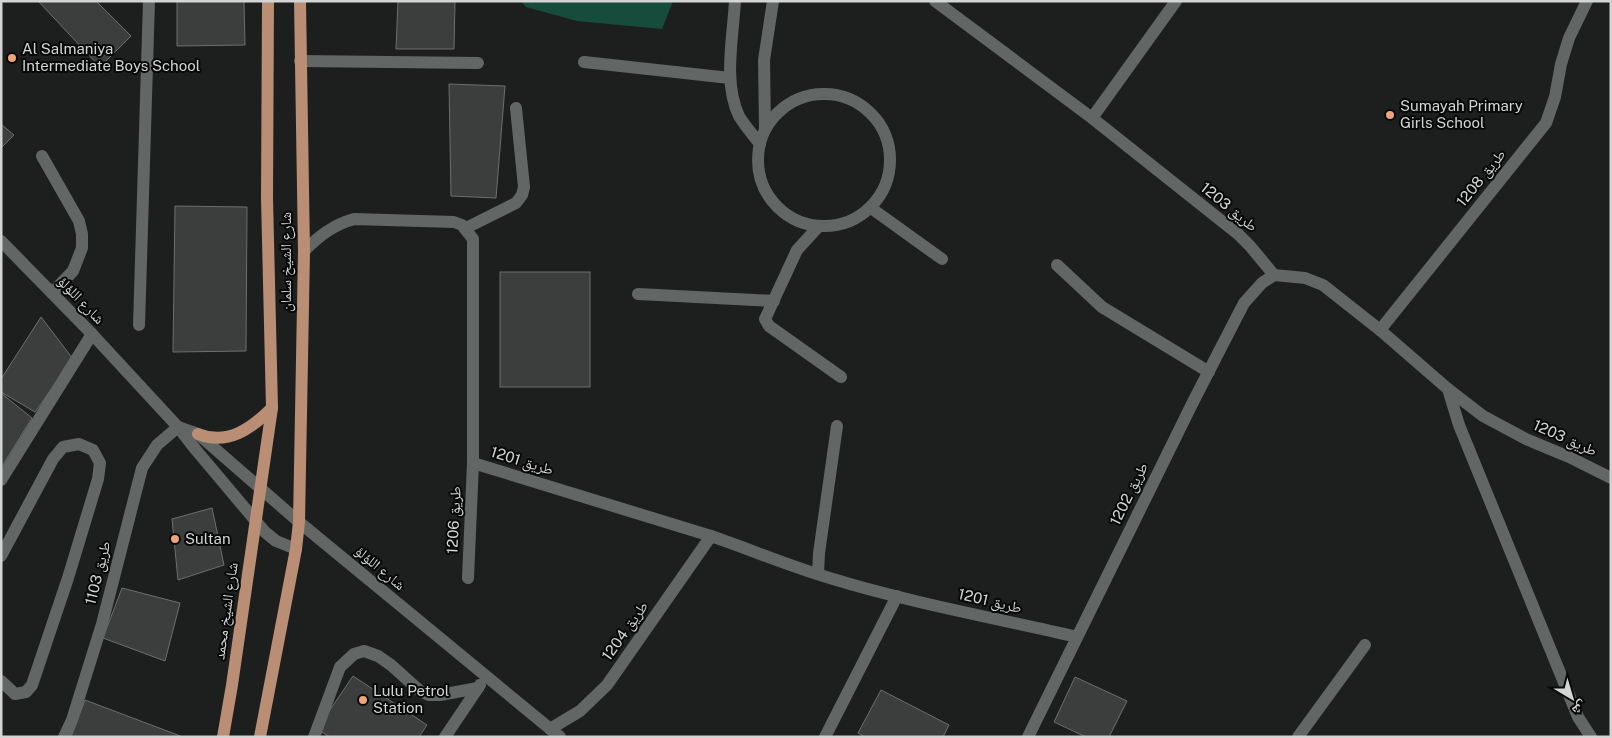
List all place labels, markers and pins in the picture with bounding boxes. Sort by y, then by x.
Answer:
place label: Al Salmaniya Intermediate Boys School [22,40,200,74]
marker: Al Salmaniya Intermediate Boys School [6,52,18,64]
place label: Sumayah Primary Girls School [1400,97,1523,131]
marker: Sumayah Primary Girls School [1384,109,1396,121]
place label: Sultan [185,530,231,547]
marker: Sultan [169,533,181,545]
place label: Lulu Petrol Station [373,682,449,716]
marker: Lulu Petrol Station [357,694,369,706]

